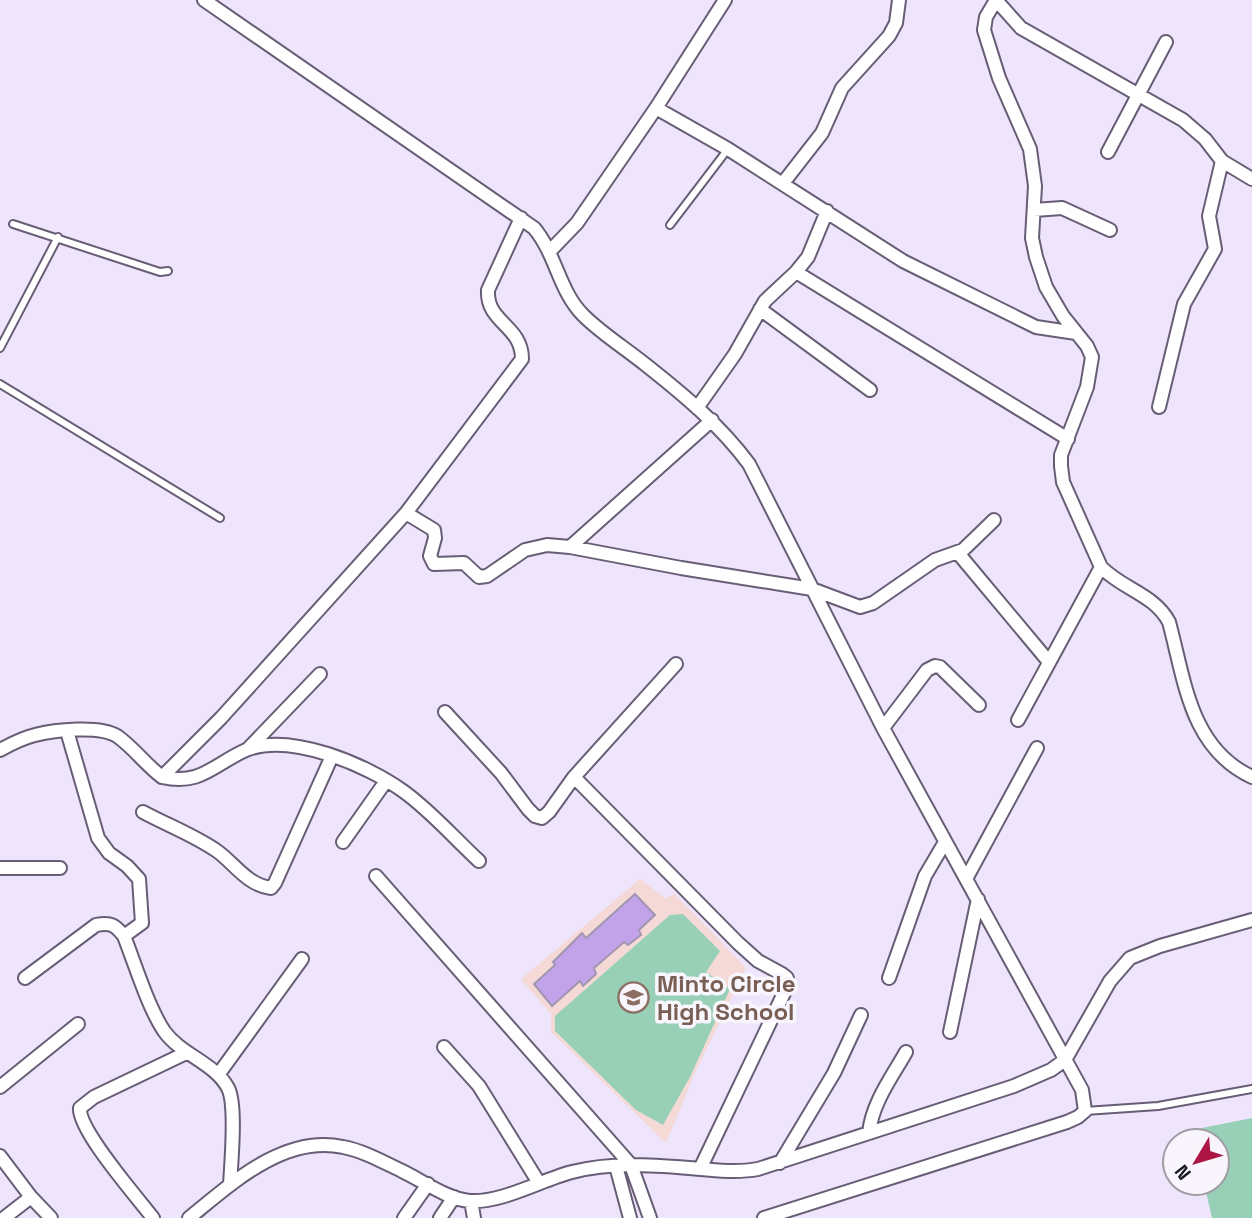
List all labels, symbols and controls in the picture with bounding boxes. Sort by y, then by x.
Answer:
place label: Minto Circle High School [657,968,796,1027]
school or university icon: Minto Circle High School [617,980,651,1014]
north arrow [1161,1127,1231,1197]
text: N [1169,1159,1197,1185]

